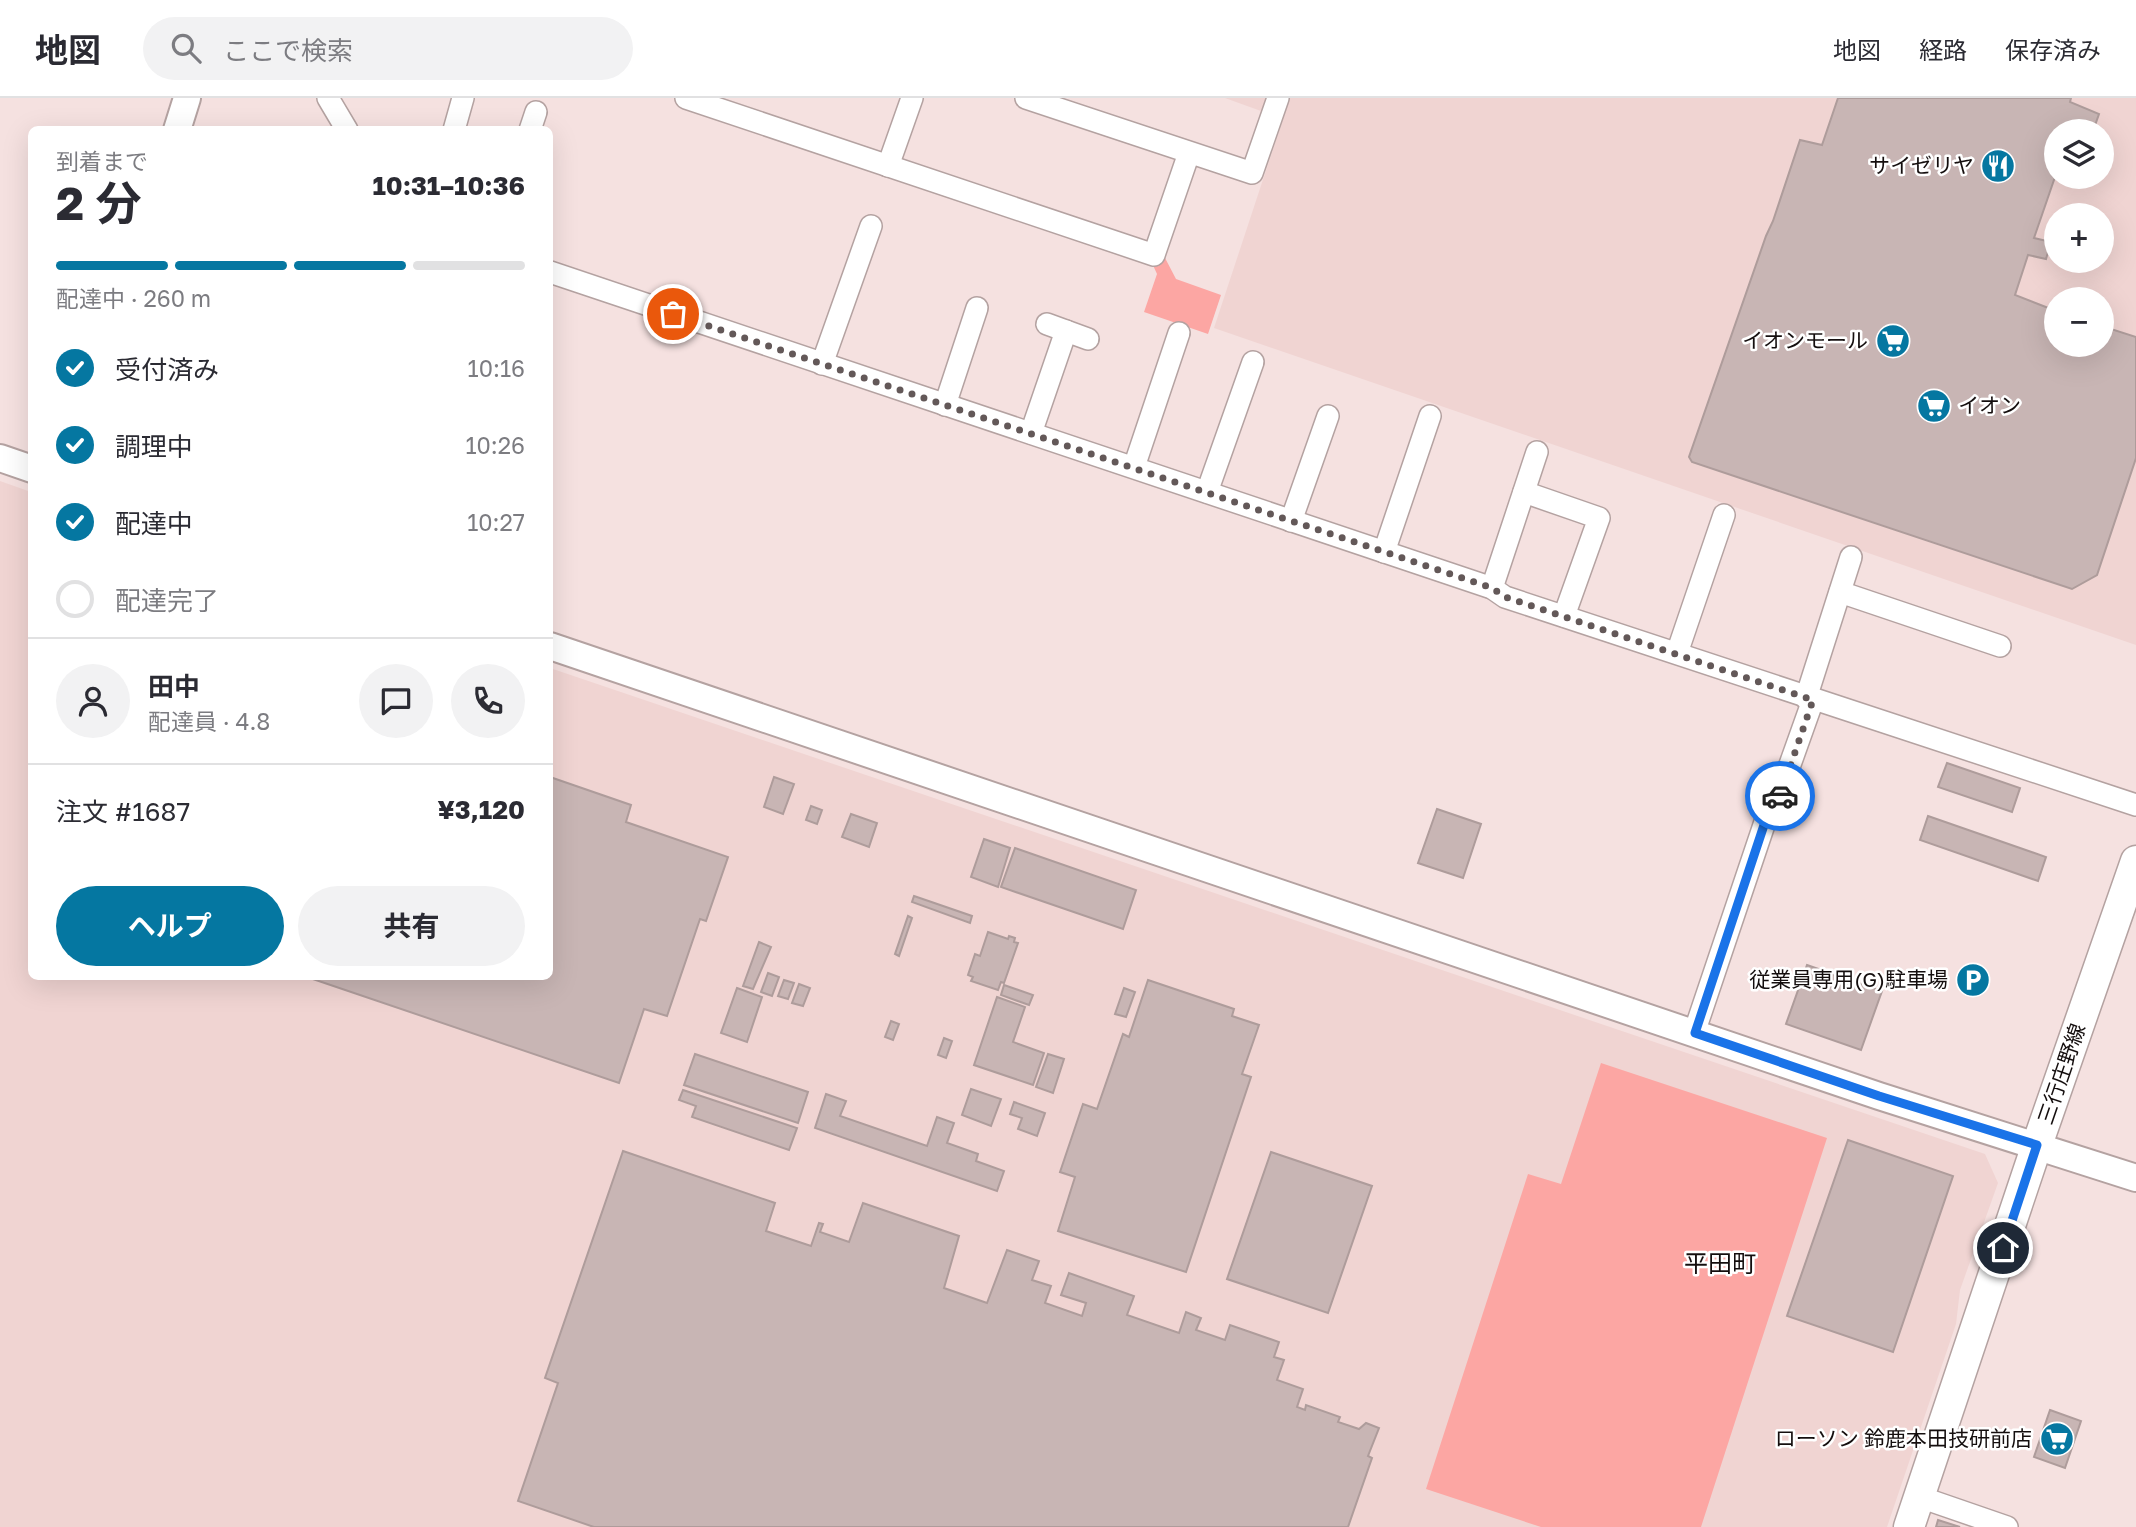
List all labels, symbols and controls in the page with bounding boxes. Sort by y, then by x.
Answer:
search box [143,17,633,80]
icon: search [167,29,205,67]
text: 地図 [35,30,101,69]
text: ここで検索 [223,35,353,66]
text: 地図 [1833,35,1881,64]
text: 経路 [1919,35,1967,64]
text: 保存済み [2005,35,2101,64]
map controls [2044,119,2114,357]
button: layers [2044,119,2114,189]
text: 到着まで [56,147,148,175]
restaurant icon: サイゼリヤ [1979,147,2017,185]
place label: サイゼリヤ [1869,152,1974,178]
text: 10:31–10:36 [372,170,525,201]
text: 2 分 [56,175,142,230]
button: + [2044,203,2114,273]
text: 配達中 · 260 m [56,284,211,312]
pin [643,284,703,344]
button: − [2044,287,2114,357]
icon: bag [654,295,692,333]
supermarket icon: イオンモール [1874,322,1912,360]
place label: イオンモール [1742,327,1868,353]
icon: check [56,349,94,387]
text: 受付済み [115,354,219,385]
text: 10:16 [468,354,525,382]
supermarket icon: イオン [1915,387,1953,425]
place label: イオン [1958,392,2021,418]
icon: check [56,426,94,464]
text: 調理中 [115,431,193,462]
text: 10:26 [465,431,525,459]
icon: check [56,503,94,541]
text: 配達中 [115,508,193,539]
text: 10:27 [467,508,525,536]
text: 配達完了 [115,585,219,616]
button: person [56,664,130,738]
button: chat [359,664,433,738]
button: phone [451,664,525,738]
text: 田中 [148,671,200,702]
text: 配達員 · 4.8 [148,707,270,735]
courier [1745,761,1815,831]
icon: car [1761,777,1799,815]
text: ¥3,120 [438,794,525,825]
text: 注文 #1687 [56,796,190,827]
button: ヘルプ [56,886,284,966]
button: 共有 [298,886,525,966]
parking icon: 従業員専用(G)駐車場 [1954,961,1992,999]
place label: 従業員専用(G)駐車場 [1749,966,1948,992]
street label: 三行庄野線 [2032,1020,2090,1128]
pin [1973,1218,2033,1278]
icon: home [1984,1229,2022,1267]
district label: 平田町 [1684,1248,1756,1277]
supermarket icon: ローソン 鈴鹿本田技研前店 [2038,1420,2076,1458]
place label: ローソン 鈴鹿本田技研前店 [1775,1425,2032,1451]

